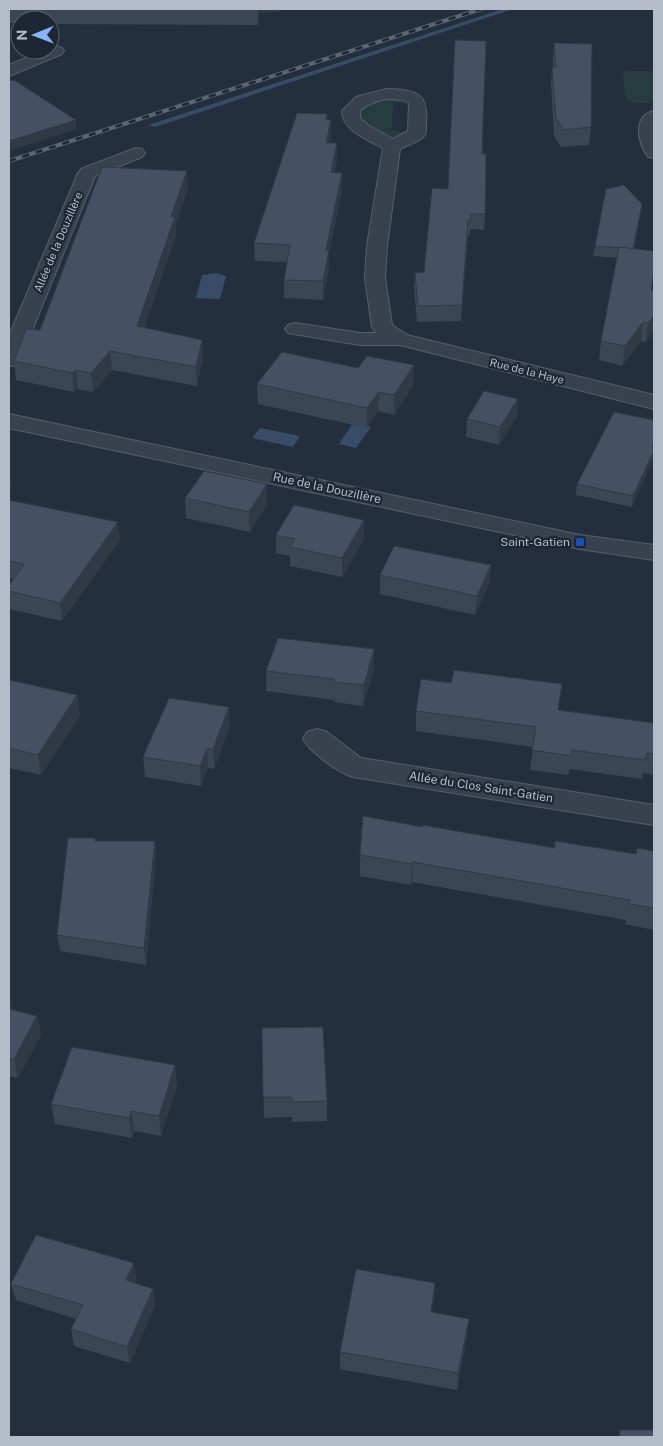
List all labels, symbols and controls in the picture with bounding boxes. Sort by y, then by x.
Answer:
north arrow [10,10,60,60]
text: N [14,30,30,41]
street label: Allée de la Douzillère [31,190,85,294]
street label: Rue de la Haye [489,356,565,386]
street label: Rue de la Douzillère [272,470,383,506]
place label: Saint-Gatien [500,535,570,549]
marker: Saint-Gatien [574,536,586,548]
street label: Allée du Clos Saint-Gatien [408,769,554,805]

